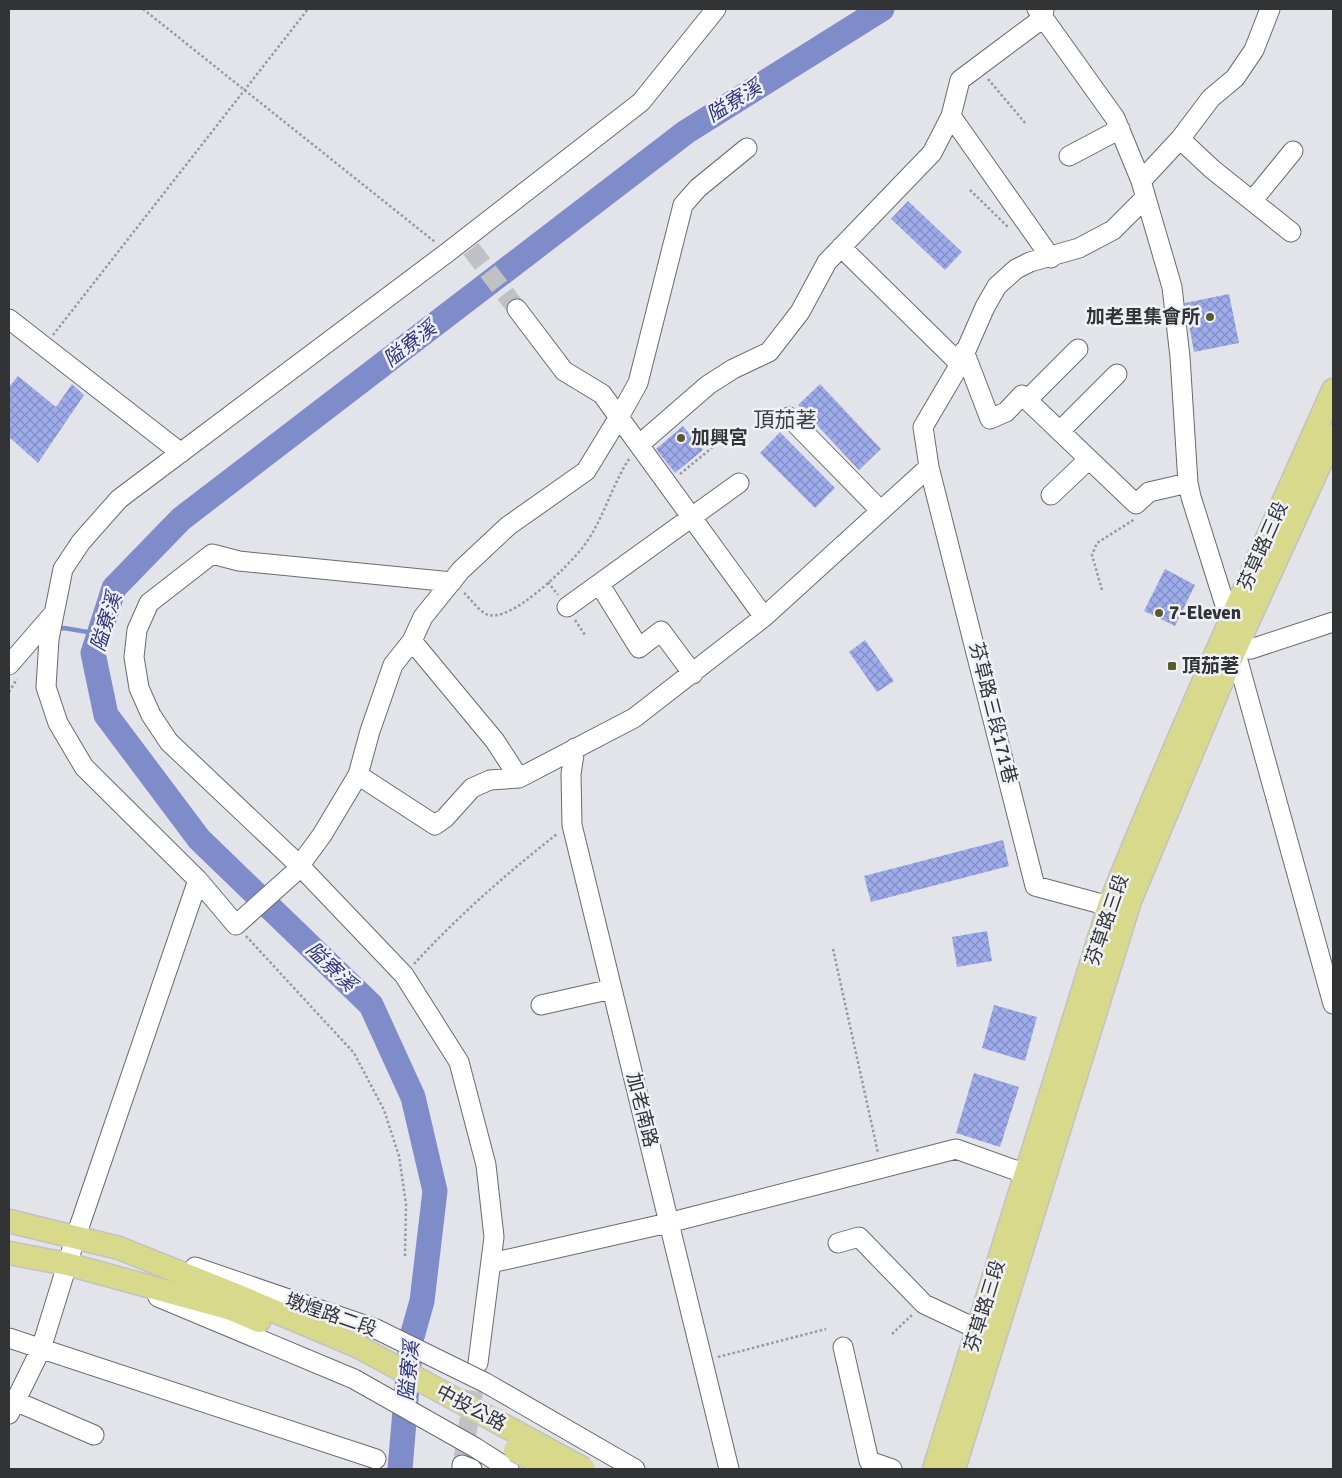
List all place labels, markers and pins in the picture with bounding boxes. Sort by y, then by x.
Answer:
place label: 加老里集會所 [1086,305,1200,329]
marker: 加老里集會所 [1204,311,1216,323]
place label: 加興宮 [691,426,748,450]
marker: 加興宮 [675,432,687,444]
place label: 7-Eleven [1169,601,1241,625]
marker: 7-Eleven [1153,607,1165,619]
place label: 頂茄荖 [1182,654,1239,678]
marker: 頂茄荖 [1166,660,1178,672]

